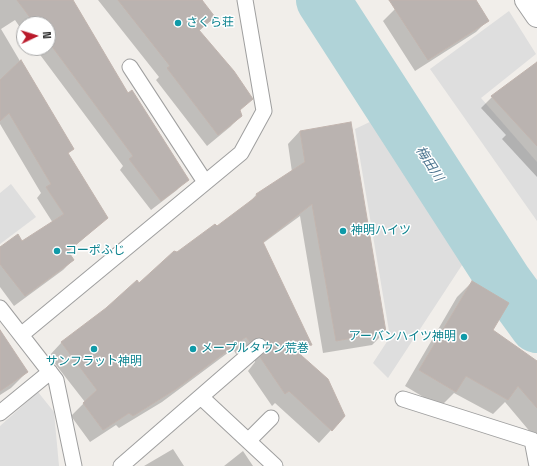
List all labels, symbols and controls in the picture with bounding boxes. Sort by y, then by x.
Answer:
north arrow [16,16,56,56]
place label: さくら荘 [186,16,234,30]
marker: さくら荘 [173,18,183,28]
text: N [40,31,54,39]
water label: 梅田川 [412,143,446,185]
place label: 神明ハイツ [351,224,411,238]
marker: 神明ハイツ [338,226,348,236]
place label: コーポふじ [65,244,125,258]
marker: コーポふじ [52,246,62,256]
place label: アーバンハイツ神明 [349,330,456,344]
marker: アーバンハイツ神明 [459,332,469,342]
place label: メープルタウン荒巻 [201,342,309,356]
marker: サンフラット神明 [89,344,99,354]
marker: メープルタウン荒巻 [188,344,198,354]
place label: サンフラット神明 [46,355,142,369]

